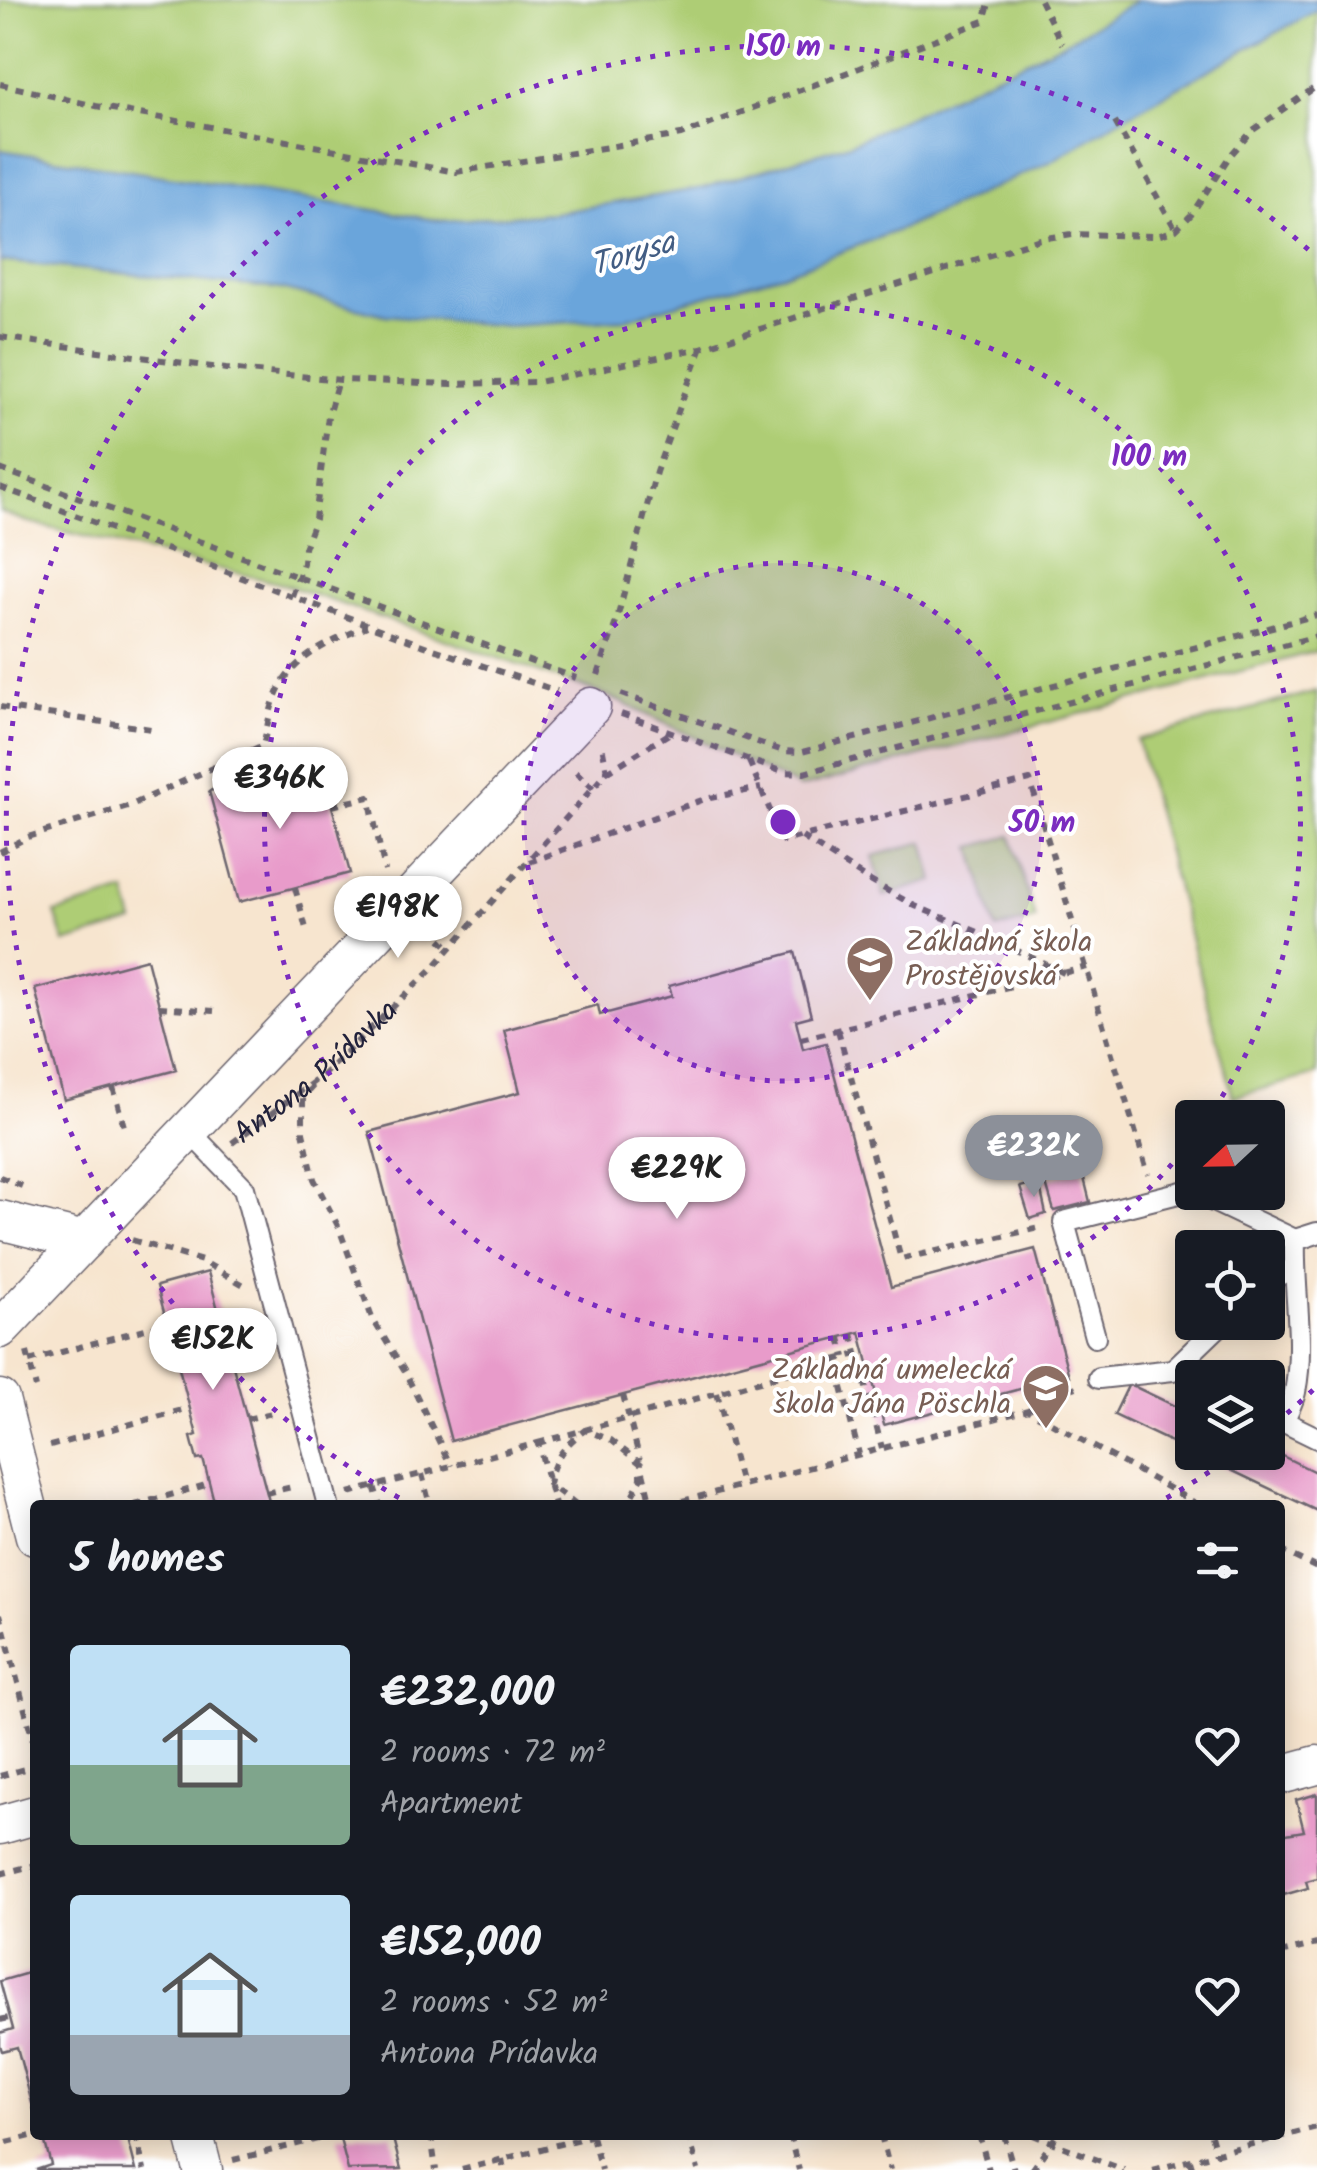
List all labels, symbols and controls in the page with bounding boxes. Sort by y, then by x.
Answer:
text: 150 m [745,24,821,72]
water label: Torysa [584,217,683,292]
text: 100 m [1111,434,1187,482]
pin: €346K [210,747,350,832]
text: €346K [234,754,326,805]
text: 50 m [1008,800,1075,848]
centre of rings [765,804,801,840]
pin: €198K [328,876,468,961]
text: €198K [356,883,440,934]
place label: Základná škola Prostějovská [905,919,1092,1001]
school or university icon: Základná škola Prostějovská [844,934,896,1002]
street label: Antona Prídavka [224,989,411,1158]
north arrow [1175,1100,1285,1210]
map controls [1175,1100,1285,1470]
pin: €232K [964,1115,1104,1200]
text: €232K [987,1122,1081,1173]
pin: €229K [607,1137,747,1222]
text: €229K [630,1144,724,1195]
button: locate [1175,1230,1285,1340]
pin: €152K [143,1308,283,1393]
text: €152K [171,1315,255,1366]
place label: Základná umelecká škola Jána Pöschla [771,1347,1014,1429]
button: layers [1175,1360,1285,1470]
school or university icon: Základná umelecká škola Jána Pöschla [1020,1362,1072,1430]
text: 5 homes [70,1527,225,1594]
icon: filters [1190,1533,1245,1588]
text: €232,000 [380,1661,554,1728]
icon: home [150,1685,270,1805]
icon: heart [1190,1718,1245,1773]
text: 2 rooms · 72 m² [380,1728,605,1779]
text: Apartment [380,1779,522,1830]
text: €152,000 [380,1911,541,1978]
icon: home [150,1935,270,2055]
icon: heart [1190,1968,1245,2023]
text: 2 rooms · 52 m² [380,1978,607,2029]
text: Antona Prídavka [380,2029,598,2080]

